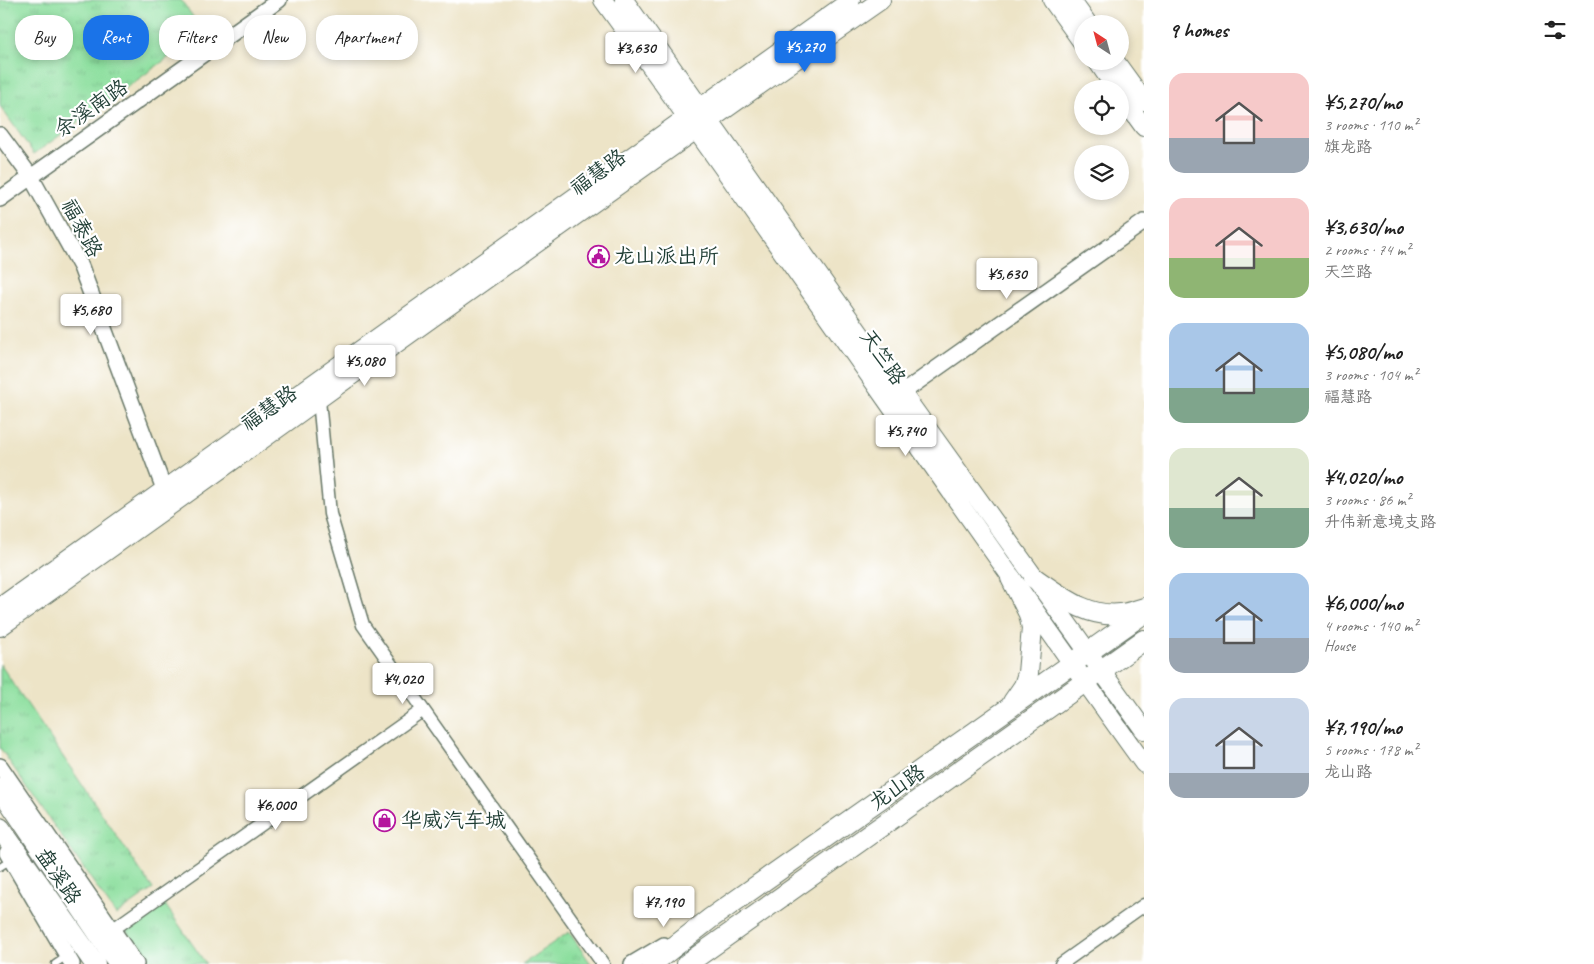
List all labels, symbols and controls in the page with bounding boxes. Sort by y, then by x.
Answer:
chip: Buy [15,15,73,60]
chip: Rent [83,15,149,60]
chip: Filters [159,15,234,60]
chip: New [244,15,306,60]
chip: Apartment [316,15,418,60]
north arrow [1074,15,1129,70]
map controls [1074,15,1129,200]
icon: filters [1541,16,1569,44]
text: 9 homes [1169,17,1228,43]
pin: ¥5,270 [764,30,846,73]
pin: ¥3,630 [595,32,677,74]
text: ¥5,270 [786,37,824,57]
text: ¥3,630 [616,38,656,58]
street label: 余溪南路 [49,73,133,143]
button: locate [1074,80,1129,135]
text: ¥5,270/mo [1324,89,1402,115]
icon: home [1209,93,1269,153]
text: 3 rooms · 110 m² [1324,115,1418,135]
text: 旗龙路 [1324,137,1372,157]
street label: 福慧路 [565,143,631,201]
button: layers [1074,145,1129,200]
street label: 福泰路 [56,194,108,262]
text: ¥3,630/mo [1324,214,1403,240]
icon: home [1209,218,1269,278]
text: 2 rooms · 74 m² [1324,240,1410,260]
place label: 龙山派出所 [614,243,719,269]
public building icon: 龙山派出所 [586,244,610,268]
pin: ¥5,630 [966,258,1048,300]
text: 天竺路 [1324,262,1372,282]
text: ¥5,630 [987,264,1027,284]
pin: ¥5,680 [50,294,132,336]
text: ¥5,680 [71,300,111,320]
street label: 天竺路 [854,324,912,390]
text: ¥5,080/mo [1324,339,1402,365]
icon: home [1209,343,1269,403]
pin: ¥5,080 [324,344,406,387]
text: ¥5,080 [346,351,384,371]
text: 3 rooms · 104 m² [1324,365,1418,385]
street label: 福慧路 [236,379,302,437]
text: 福慧路 [1324,387,1372,407]
pin: ¥5,740 [865,414,947,457]
text: ¥5,740 [887,421,925,441]
text: ¥4,020/mo [1324,464,1402,490]
icon: home [1209,468,1269,528]
text: 3 rooms · 86 m² [1324,490,1410,510]
text: 升伟新意境支路 [1324,512,1436,532]
text: ¥6,000/mo [1324,590,1403,616]
icon: home [1209,593,1269,653]
text: 4 rooms · 140 m² [1324,616,1418,636]
text: House [1324,636,1355,656]
pin: ¥4,020 [362,662,444,705]
text: ¥4,020 [383,669,423,689]
text: ¥7,190/mo [1324,714,1402,740]
icon: home [1209,718,1269,778]
text: 5 rooms · 178 m² [1324,740,1418,760]
street label: 龙山路 [864,758,930,816]
text: 龙山路 [1324,762,1372,782]
pin: ¥6,000 [235,788,317,831]
text: ¥6,000 [256,795,296,815]
place label: 华威汽车城 [401,807,506,833]
shop icon: 华威汽车城 [373,808,397,832]
street label: 盘溪路 [31,843,87,909]
pin: ¥7,190 [623,886,705,928]
text: ¥7,190 [645,892,683,912]

